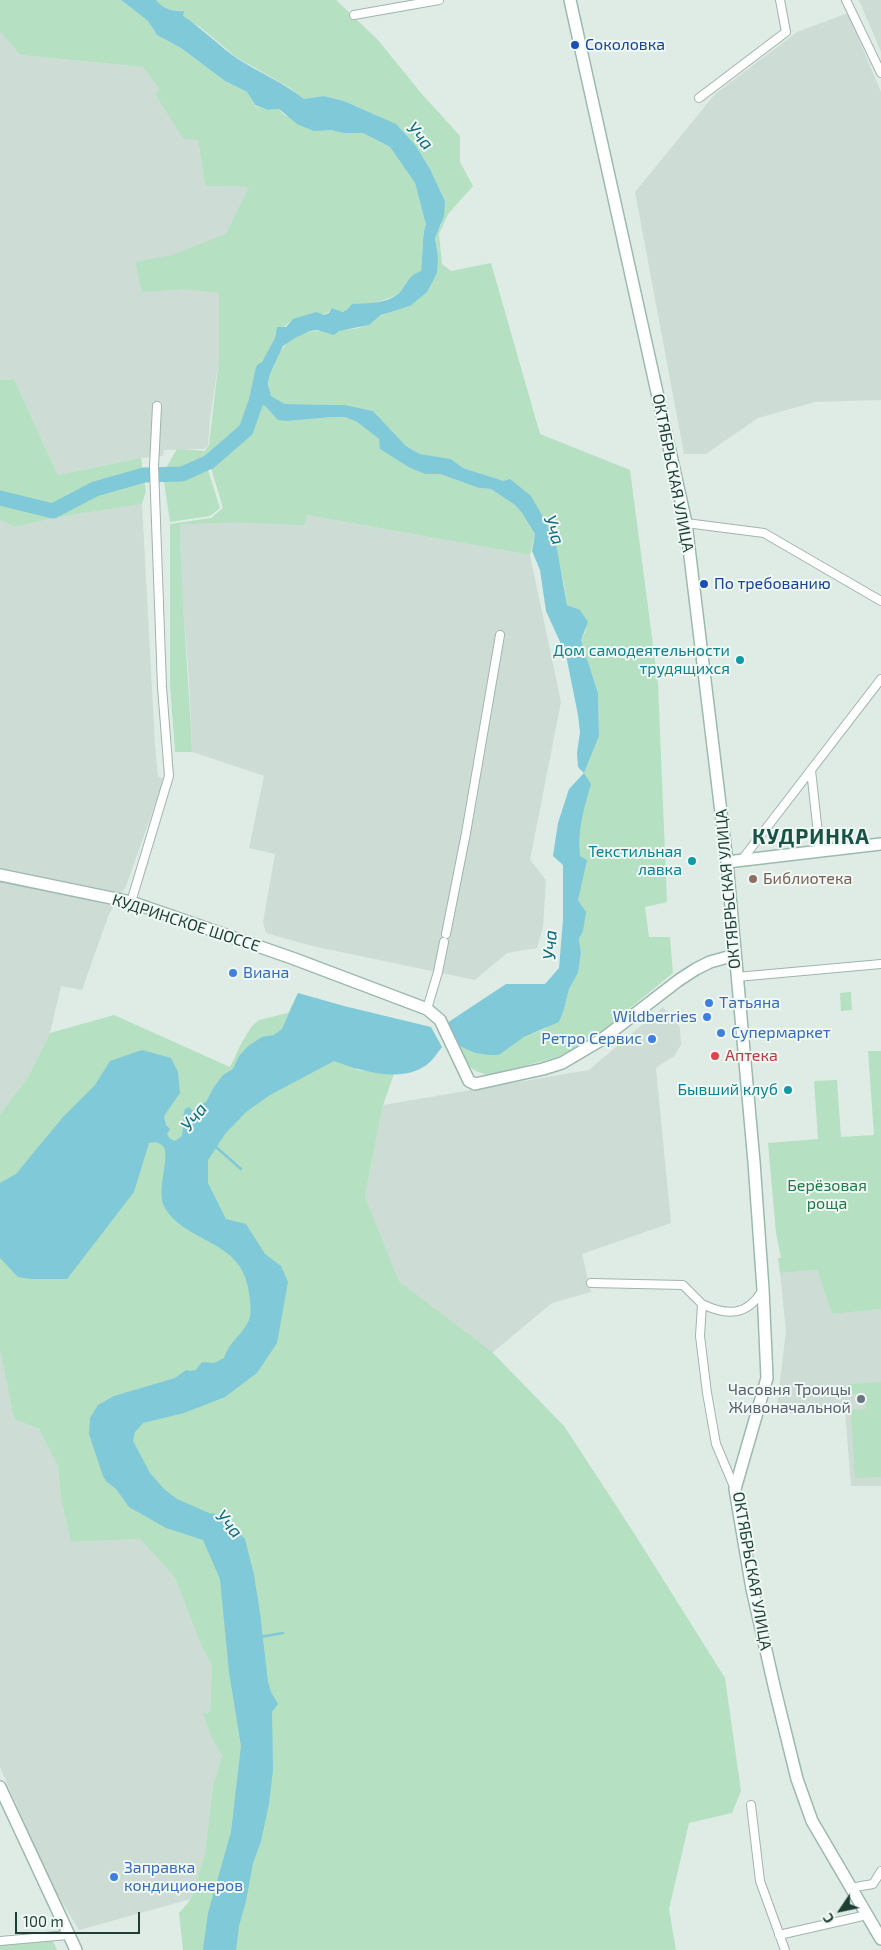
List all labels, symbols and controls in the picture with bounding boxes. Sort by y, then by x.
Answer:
place label: Соколовка [585,35,665,55]
marker: Соколовка [569,39,581,51]
water label: Уча [402,118,438,154]
street label: ОКТЯБРЬСКАЯ УЛИЦА [648,392,698,554]
water label: Уча [539,512,569,548]
place label: По требованию [714,574,831,594]
marker: По требованию [698,578,710,590]
place label: Дом самодеятельности трудящихся [553,641,730,679]
marker: Дом самодеятельности трудящихся [734,654,746,666]
street label: ОКТЯБРЬСКАЯ УЛИЦА [711,808,745,970]
district label: КУДРИНКА [751,824,871,850]
place label: Текстильная лавка [588,842,682,880]
marker: Текстильная лавка [686,855,698,867]
place label: Библиотека [763,869,852,889]
marker: Библиотека [747,873,759,885]
street label: КУДРИНСКОЕ ШОССЕ [110,890,262,956]
water label: Уча [538,929,562,961]
place label: Виана [243,963,289,983]
marker: Виана [227,967,239,979]
place label: Татьяна [719,993,780,1013]
marker: Татьяна [703,997,715,1009]
place label: Wildberries [613,1007,697,1027]
marker: Wildberries [701,1011,713,1023]
place label: Супермаркет [731,1023,830,1043]
marker: Супермаркет [715,1027,727,1039]
place label: Ретро Сервис [541,1029,642,1049]
marker: Ретро Сервис [646,1033,658,1045]
place label: Аптека [725,1046,778,1066]
marker: Аптека [709,1050,721,1062]
place label: Бывший клуб [678,1080,778,1100]
marker: Бывший клуб [782,1084,794,1096]
water label: Уча [176,1099,212,1135]
park label: Берёзовая роща [787,1176,867,1214]
place label: Часовня Троицы Живоначальной [728,1380,851,1418]
marker: Часовня Троицы Живоначальной [855,1393,867,1405]
street label: ОКТЯБРЬСКАЯ УЛИЦА [729,1490,775,1652]
water label: Уча [211,1506,247,1542]
place label: Заправка кондиционеров [124,1858,243,1896]
marker: Заправка кондиционеров [108,1871,120,1883]
north arrow [816,1885,866,1935]
scale bar [18,1902,142,1934]
text: С [819,1911,838,1927]
text: 100 m [23,1912,64,1930]

